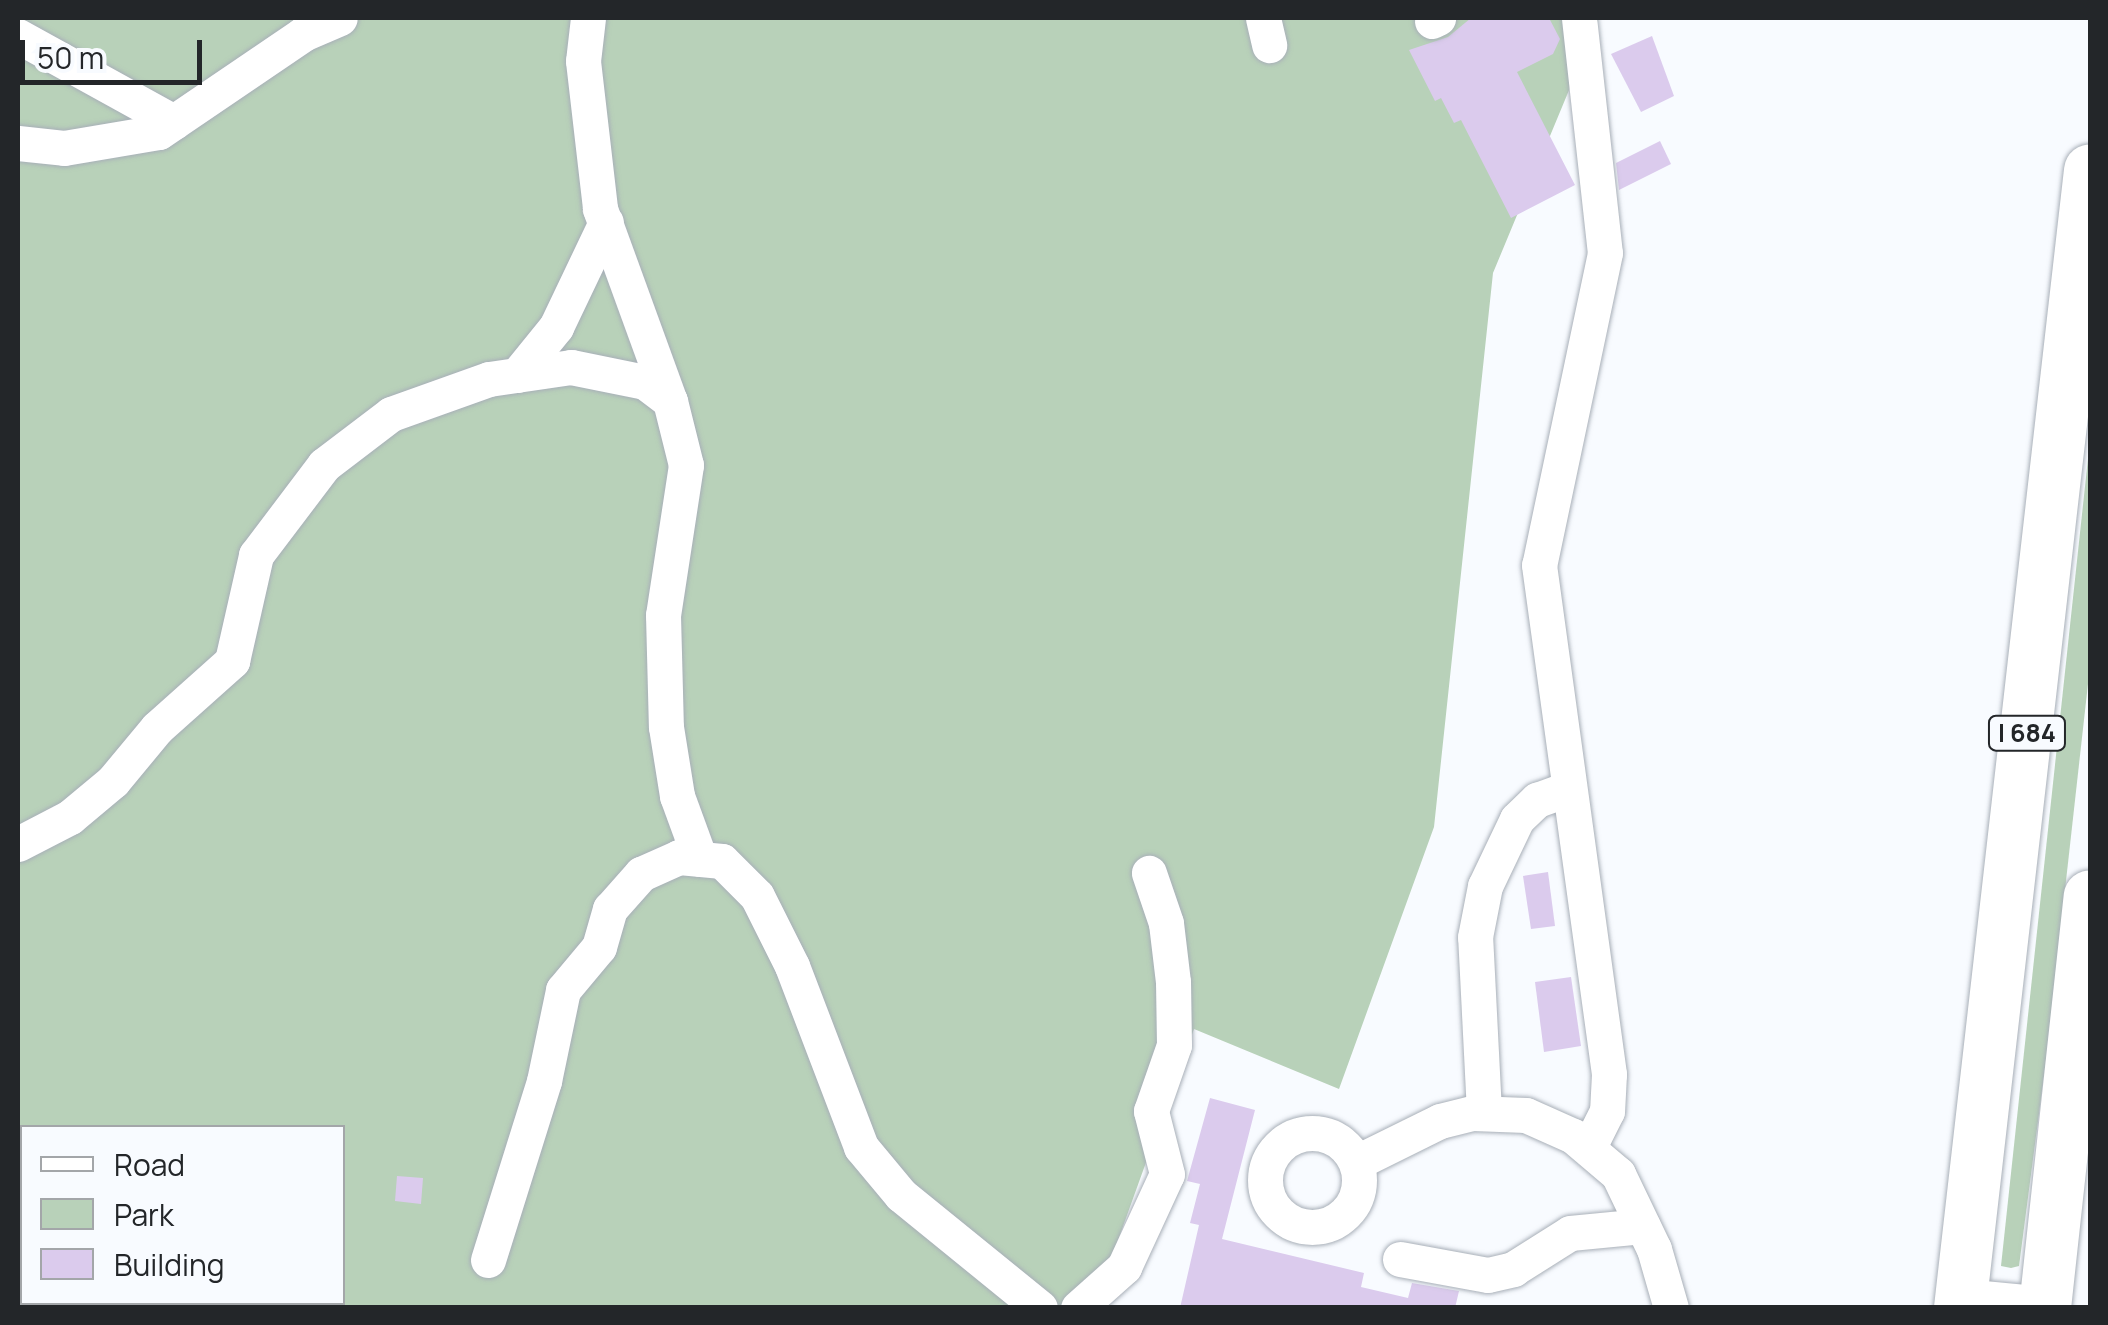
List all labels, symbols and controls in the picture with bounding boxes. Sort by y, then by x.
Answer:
scale bar [25,20,208,82]
text: 50 m [37,37,104,78]
road number: I 684 [1987,713,2067,753]
legend [20,1125,345,1305]
text: Road [114,1144,185,1185]
text: Park [114,1194,174,1235]
text: Building [114,1244,225,1285]

